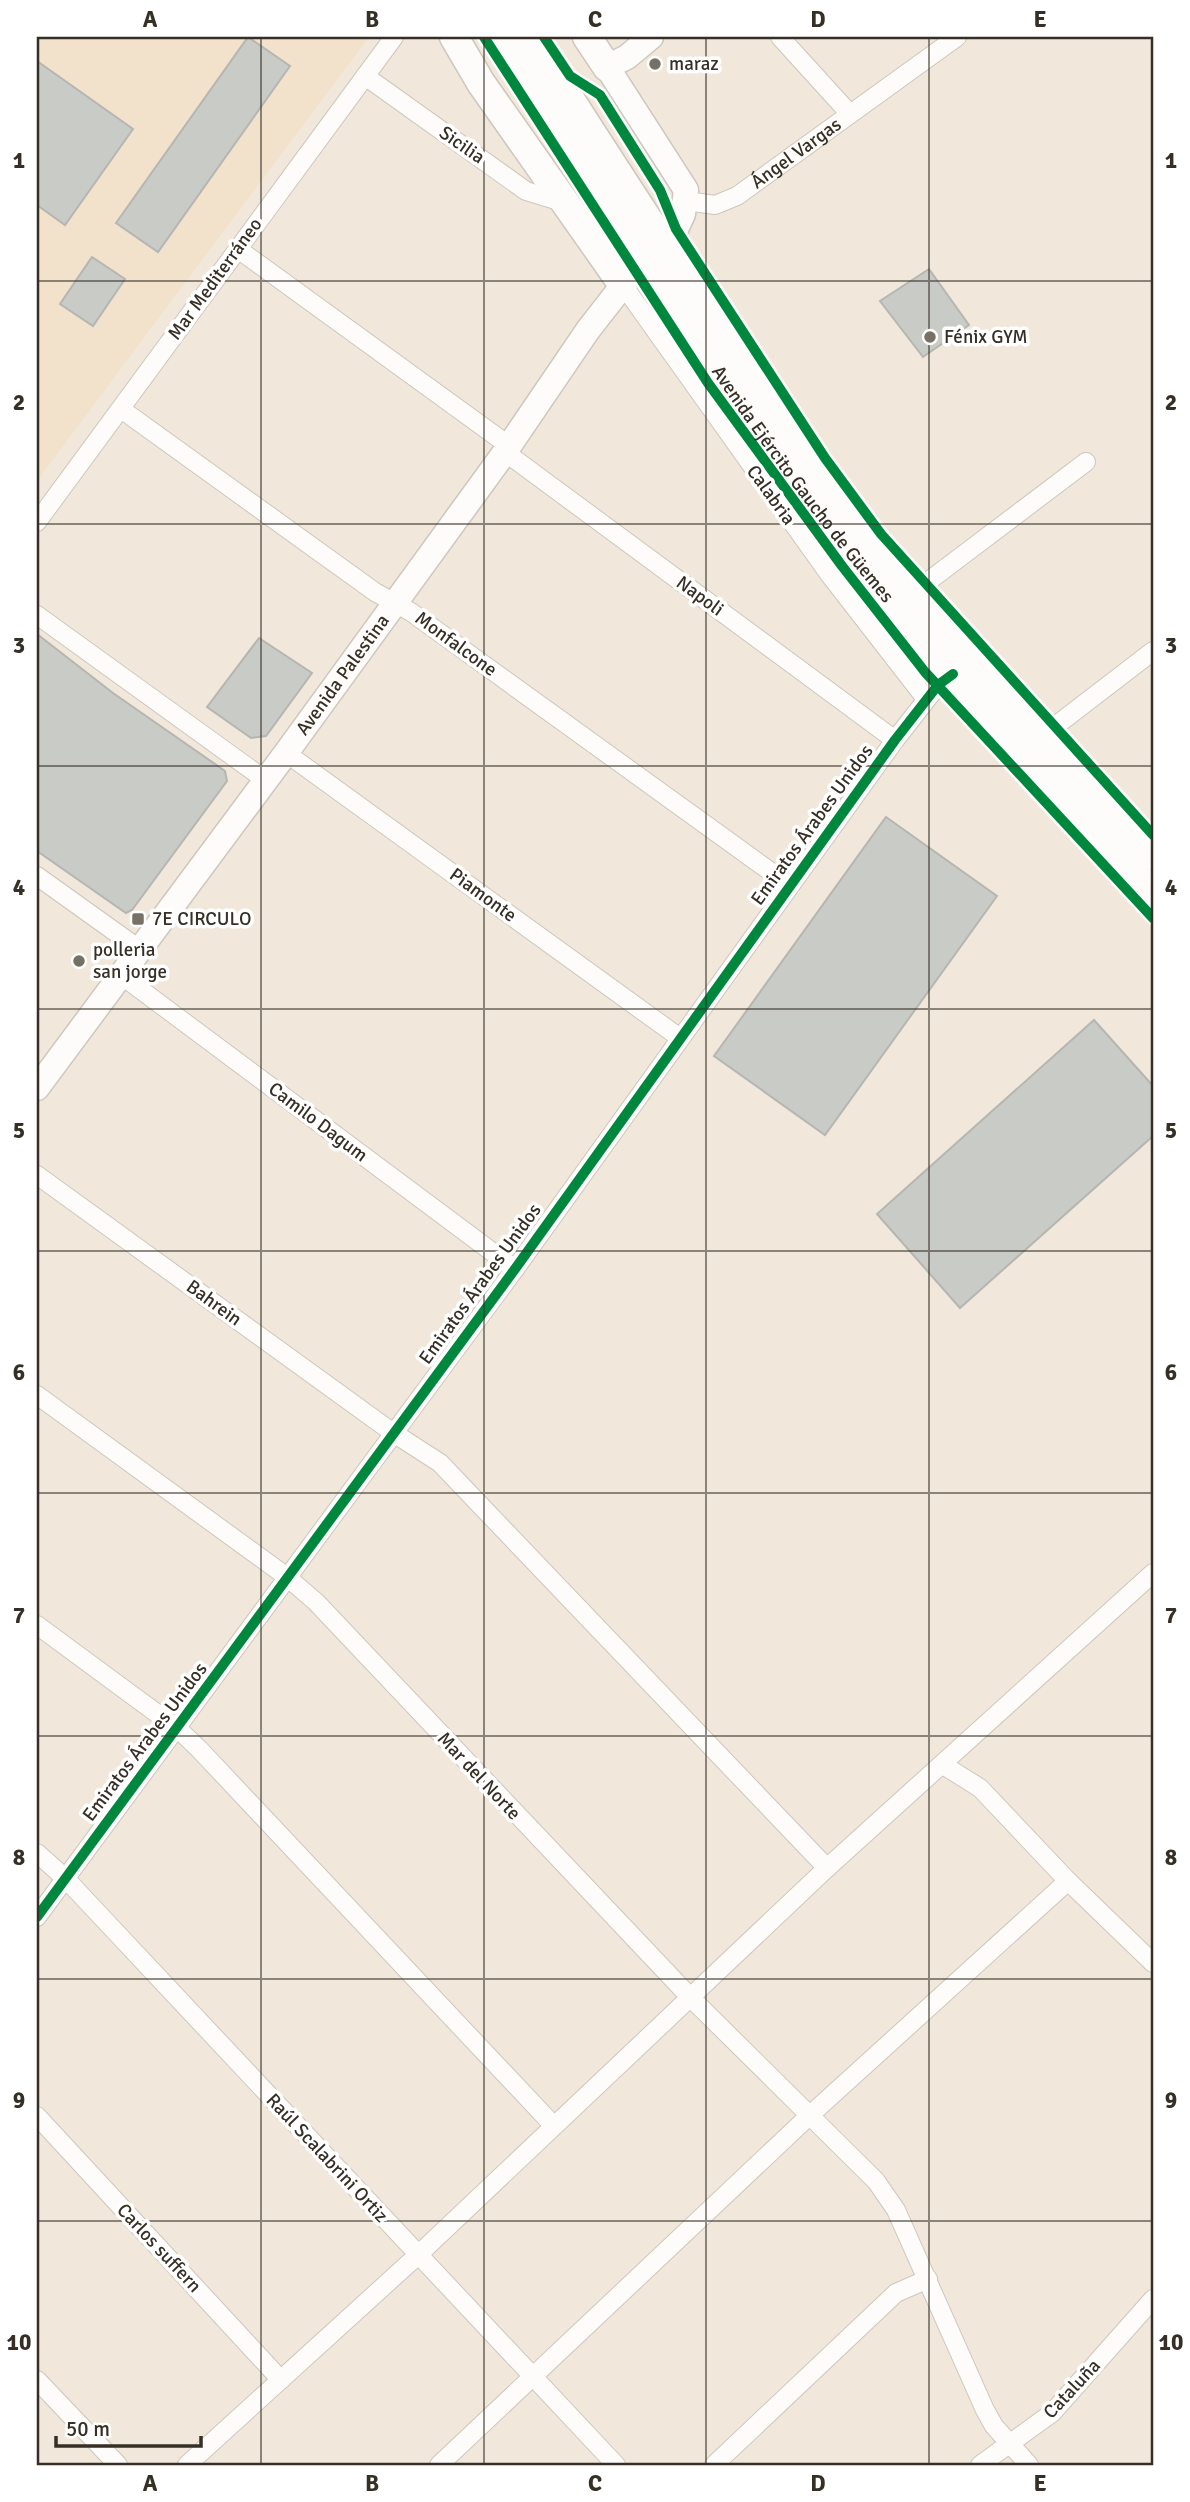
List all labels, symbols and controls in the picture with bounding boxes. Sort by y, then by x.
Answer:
text: A [143,5,158,34]
text: B [365,5,379,34]
text: C [588,5,602,34]
text: D [810,5,826,34]
text: E [1033,5,1047,34]
place label: maraz [669,52,719,76]
marker: maraz [647,56,663,72]
street label: Ángel Vargas [746,112,846,194]
street label: Sicilia [435,121,489,169]
text: 1 [13,146,25,175]
text: 1 [1165,146,1177,175]
street label: Mar Mediterráneo [163,213,267,345]
place label: Fénix GYM [944,325,1028,349]
marker: Fénix GYM [922,329,938,345]
street label: Avenida Ejército Gaucho de Güemes [706,361,899,608]
text: 2 [13,388,25,417]
text: 2 [1165,388,1177,417]
street label: Calabria [741,460,801,530]
street label: Napoli [671,571,729,621]
street label: Monfalcone [410,606,502,682]
street label: Avenida Palestina [291,610,395,740]
text: 3 [13,631,25,660]
text: 3 [1165,631,1177,660]
street label: Emiratos Árabes Unidos [746,740,878,910]
street label: Piamonte [445,863,521,927]
text: 4 [13,873,25,902]
text: 4 [1165,873,1177,902]
place label: 7E CIRCULO [152,907,251,931]
marker: 7E CIRCULO [130,911,146,927]
place label: polleria san jorge [93,938,167,984]
marker: polleria san jorge [71,953,87,969]
street label: Camilo Dagum [264,1077,372,1167]
text: 5 [13,1116,25,1145]
text: 5 [1165,1116,1177,1145]
street label: Emiratos Árabes Unidos [414,1199,546,1369]
street label: Bahrein [181,1275,247,1331]
text: 6 [13,1358,25,1387]
text: 6 [1165,1358,1177,1387]
text: 7 [13,1601,25,1630]
text: 7 [1165,1601,1177,1630]
street label: Emiratos Árabes Unidos [77,1658,213,1826]
street label: Mar del Norte [432,1727,526,1825]
text: 8 [13,1843,25,1872]
text: 8 [1165,1843,1177,1872]
text: 9 [13,2086,25,2115]
text: 9 [1165,2086,1177,2115]
street label: Raúl Scalabrini Ortiz [261,2088,393,2228]
street label: Carlos suffern [112,2198,206,2298]
text: 10 [7,2328,31,2357]
text: 10 [1159,2328,1183,2357]
street label: Cataluña [1038,2354,1106,2424]
scale bar [56,2404,201,2448]
text: 50 m [66,2416,110,2442]
text: A [143,2469,158,2498]
text: B [365,2469,379,2498]
text: C [588,2469,602,2498]
text: D [810,2469,826,2498]
text: E [1033,2469,1047,2498]

